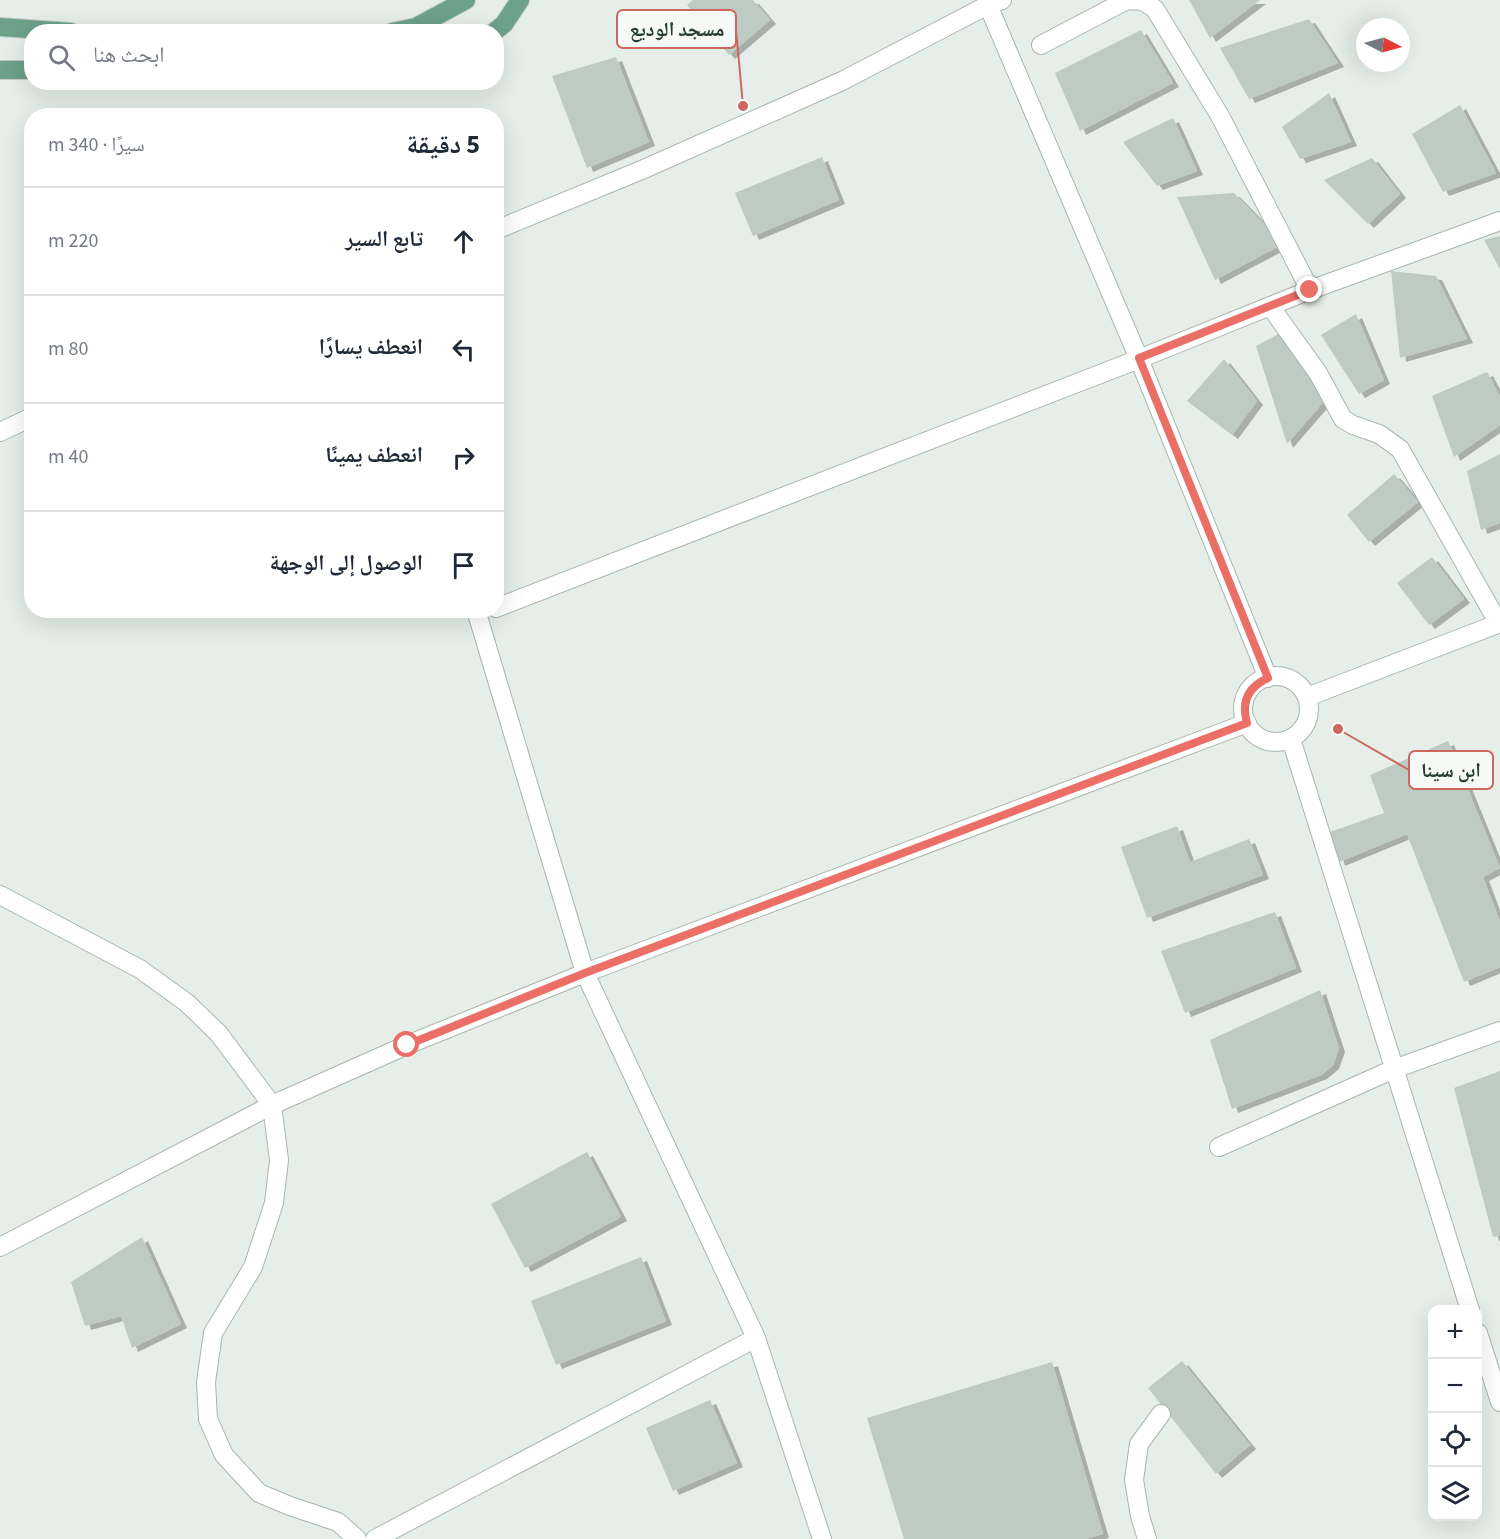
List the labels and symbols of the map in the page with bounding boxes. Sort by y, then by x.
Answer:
callout: مسجد الوديع [617,10,736,48]
text: مسجد الوديع [629,16,725,44]
north arrow [1356,18,1410,72]
route end [1296,276,1322,302]
callout: ابن سينا [1409,751,1493,789]
text: ابن سينا [1421,757,1481,785]
route start [393,1031,419,1057]

